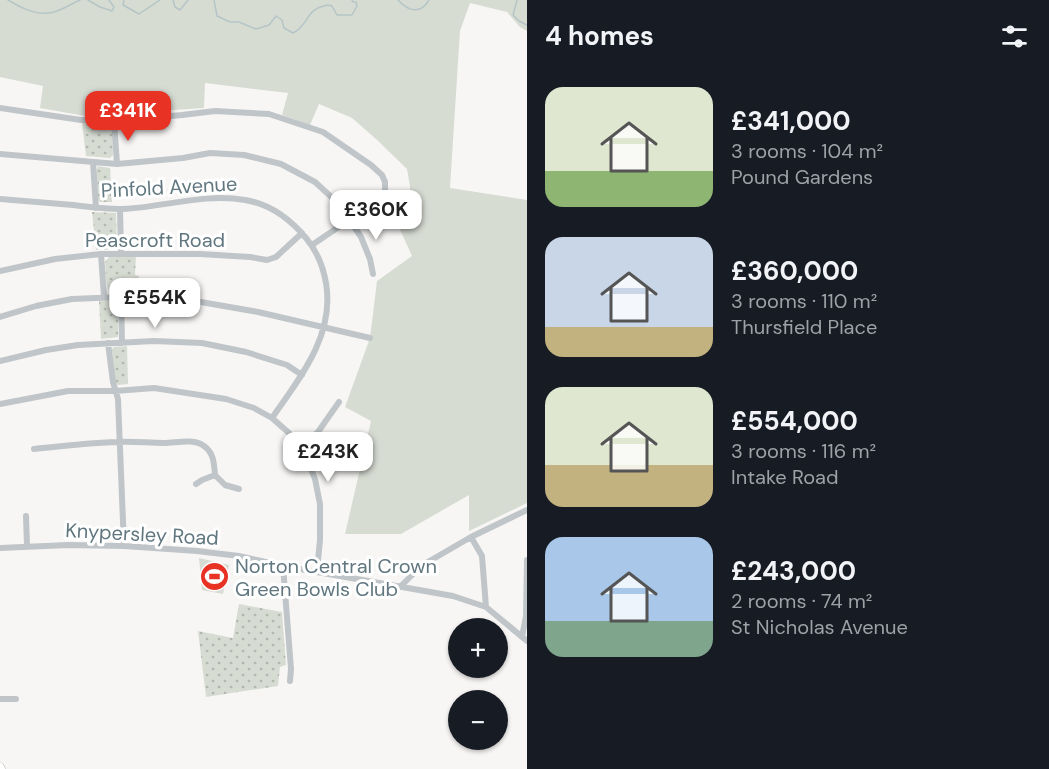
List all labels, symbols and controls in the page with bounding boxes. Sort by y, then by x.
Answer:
text: 4 homes [545,19,654,53]
icon: filters [998,20,1031,53]
pin: £341K [86,91,170,142]
text: £341K [99,97,157,123]
text: £341,000 [731,104,851,138]
icon: home [593,111,665,183]
text: 3 rooms · 104 m² [731,138,883,164]
text: Pound Gardens [731,164,873,190]
street label: Pinfold Avenue [100,170,238,204]
pin: £360K [334,190,418,241]
text: £360K [344,196,408,222]
street label: Peascroft Road [85,227,225,253]
text: £360,000 [731,254,858,288]
icon: home [593,261,665,333]
pin: £554K [113,278,197,329]
text: £554K [123,284,187,310]
text: 3 rooms · 110 m² [731,288,877,314]
text: Thursfield Place [731,314,877,340]
text: £554,000 [731,404,858,438]
icon: home [593,411,665,483]
pin: £243K [286,432,370,483]
text: £243K [297,438,359,464]
text: 3 rooms · 116 m² [731,438,876,464]
text: Intake Road [731,464,838,490]
street label: Knypersley Road [65,517,219,551]
place label: Norton Central Crown Green Bowls Club [235,553,437,602]
text: £243,000 [731,554,856,588]
sports icon: Norton Central Crown Green Bowls Club [198,561,230,593]
icon: home [593,561,665,633]
text: 2 rooms · 74 m² [731,588,872,614]
text: St Nicholas Avenue [731,614,908,640]
map controls [448,618,508,750]
button: + [448,618,508,678]
button: − [448,690,508,750]

